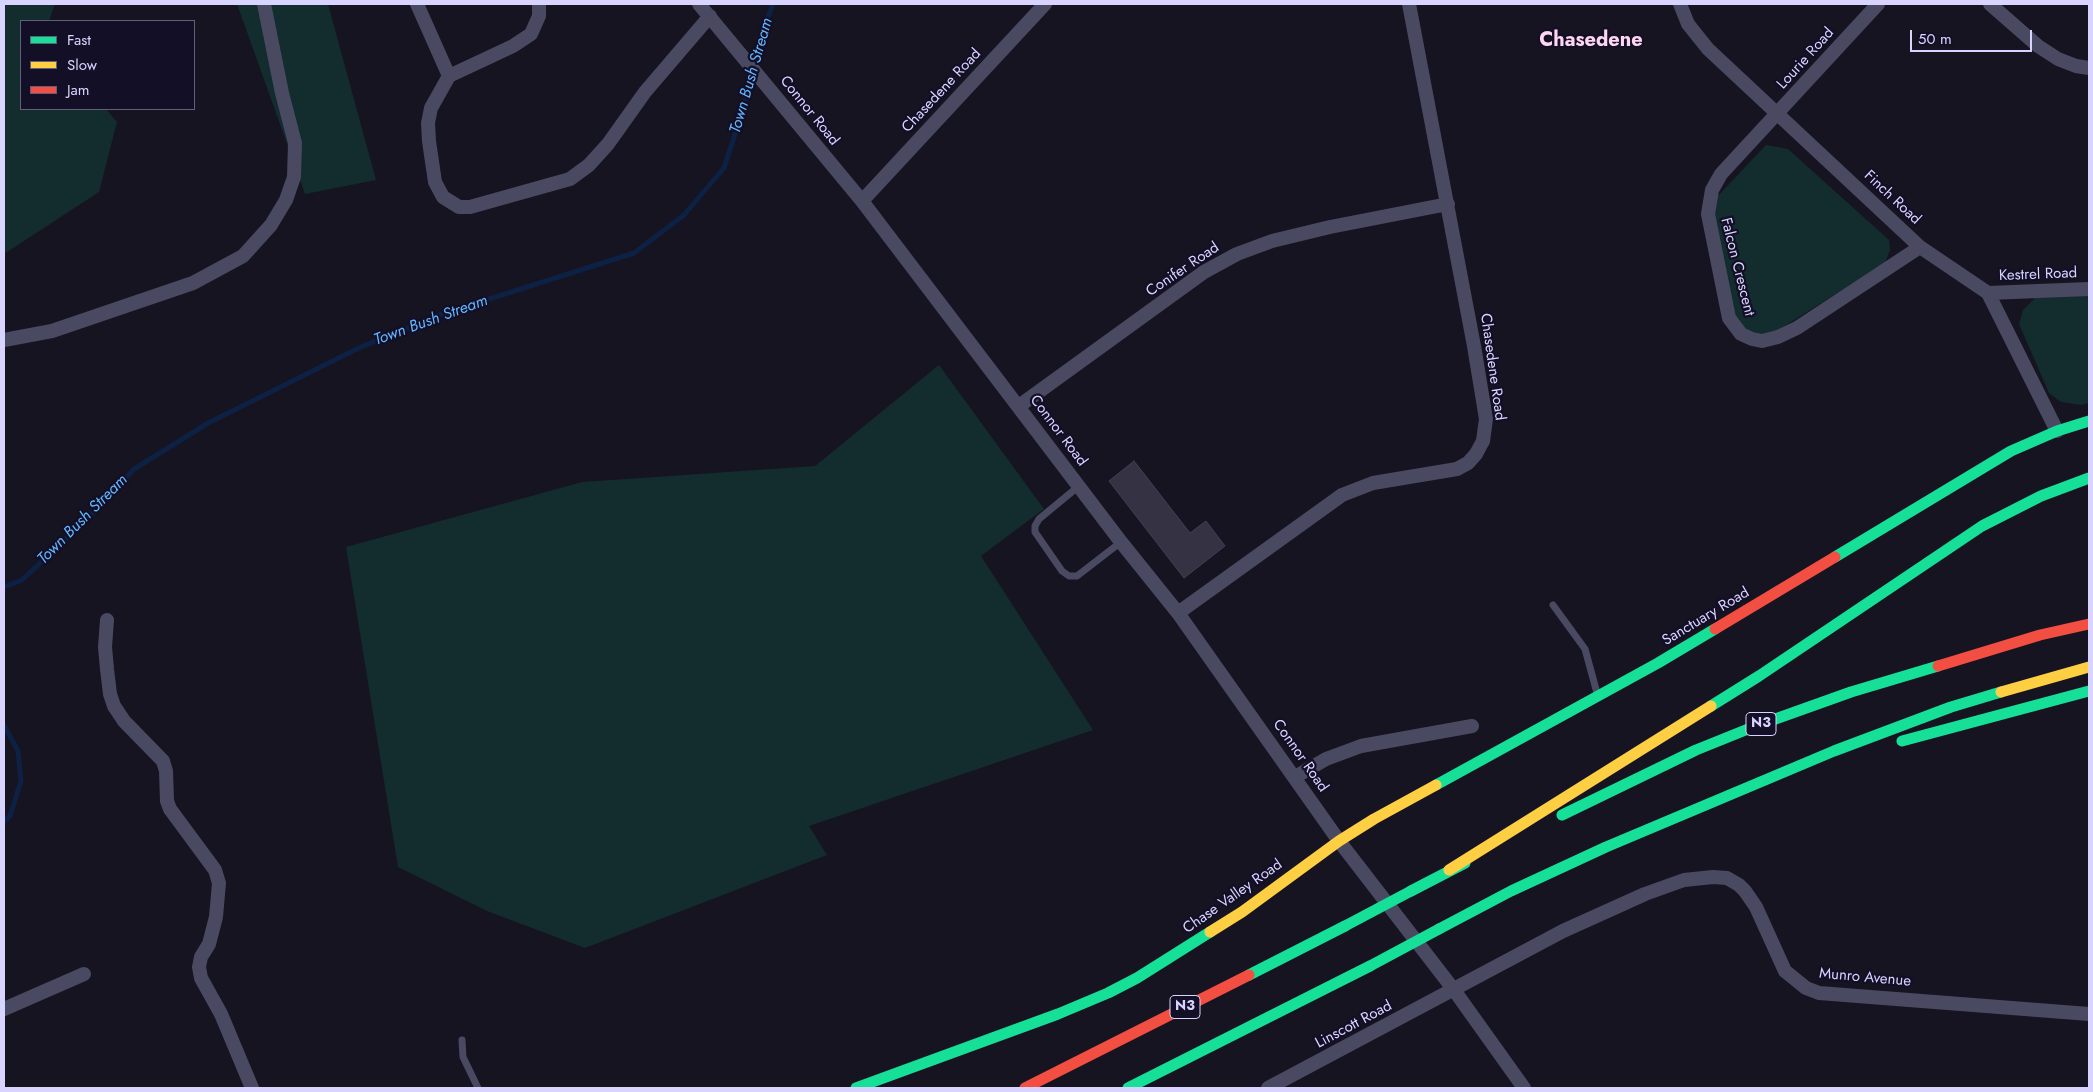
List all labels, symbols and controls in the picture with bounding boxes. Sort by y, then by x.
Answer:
water label: Town Bush Stream [726,16,778,136]
legend [20,20,195,110]
scale bar [1913,20,2036,52]
street label: Lourie Road [1774,25,1838,93]
text: 50 m [1918,28,1952,50]
text: Fast [67,29,91,51]
district label: Chasedene [1539,29,1643,53]
street label: Chasedene Road [899,45,985,137]
text: Slow [67,54,97,76]
street label: Connor Road [775,73,843,149]
text: Jam [67,79,90,101]
street label: Finch Road [1860,167,1924,229]
street label: Falcon Crescent [1716,216,1758,318]
street label: Conifer Road [1143,239,1223,301]
street label: Kestrel Road [1999,265,2077,285]
water label: Town Bush Stream [371,292,491,350]
street label: Chasedene Road [1476,312,1508,422]
street label: Connor Road [1025,392,1091,470]
water label: Town Bush Stream [34,471,132,569]
street label: Sanctuary Road [1659,584,1753,650]
road number: N3 [1746,712,1776,736]
street label: Connor Road [1268,716,1332,796]
street label: Chase Valley Road [1180,856,1286,938]
street label: Munro Avenue [1818,965,1912,991]
road number: N3 [1170,996,1200,1019]
street label: Linscott Road [1313,997,1395,1053]

